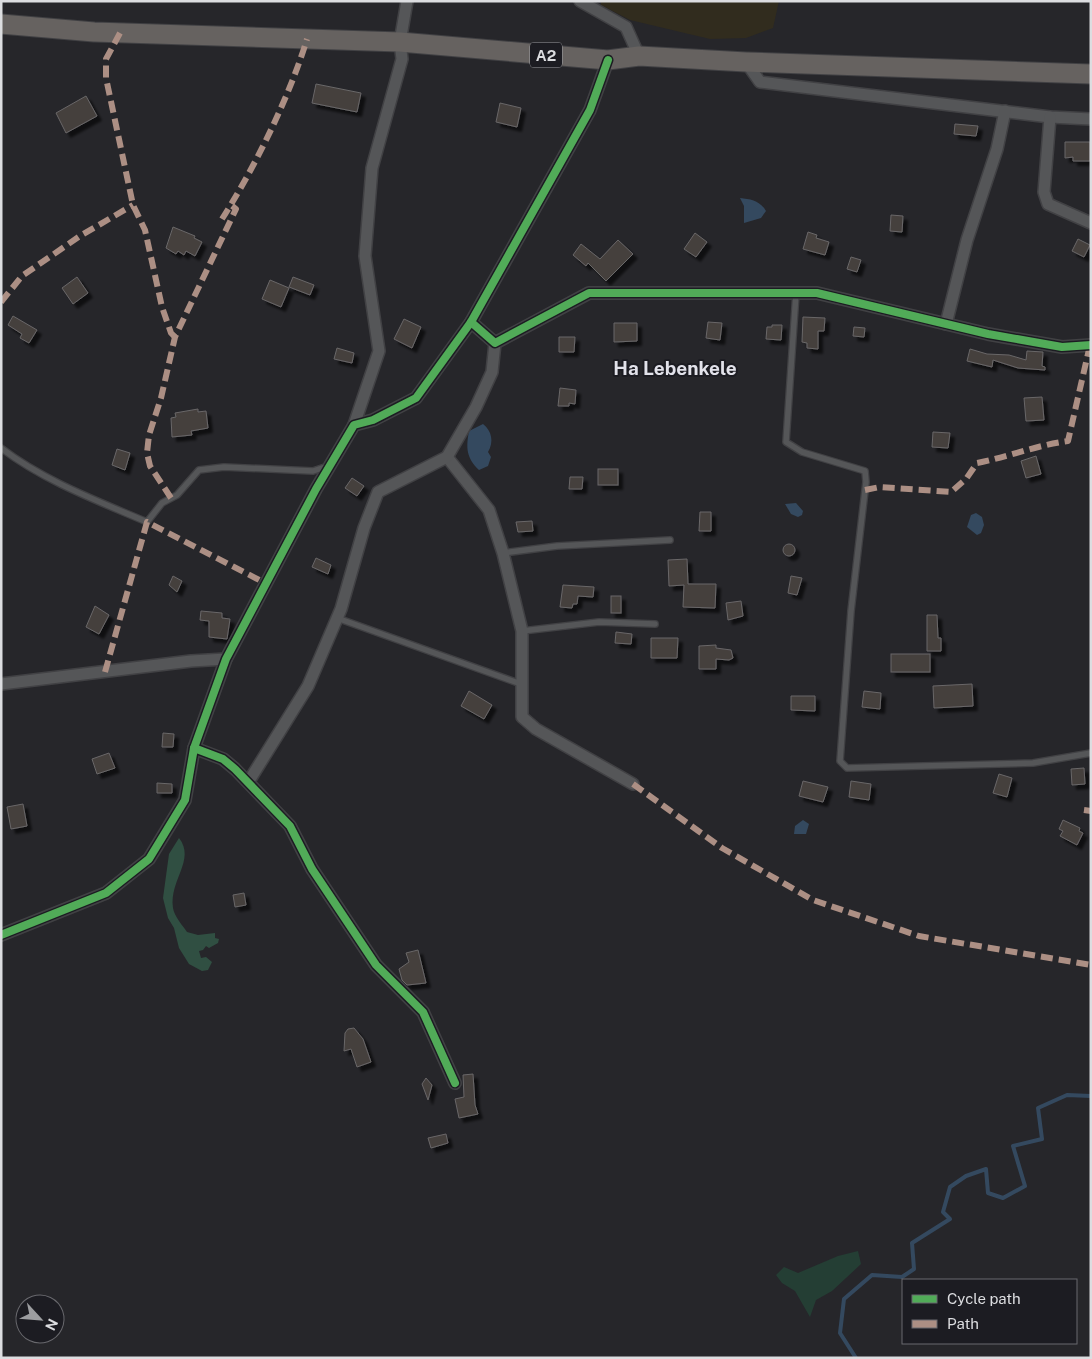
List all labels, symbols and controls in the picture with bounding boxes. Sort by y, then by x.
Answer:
road number: A2 [530,42,562,68]
district label: Ha Lebenkele [613,357,737,379]
legend [902,1279,1077,1344]
text: Cycle path [947,1290,1021,1307]
north arrow [15,1294,65,1344]
text: Path [947,1315,979,1332]
text: N [42,1316,61,1333]

